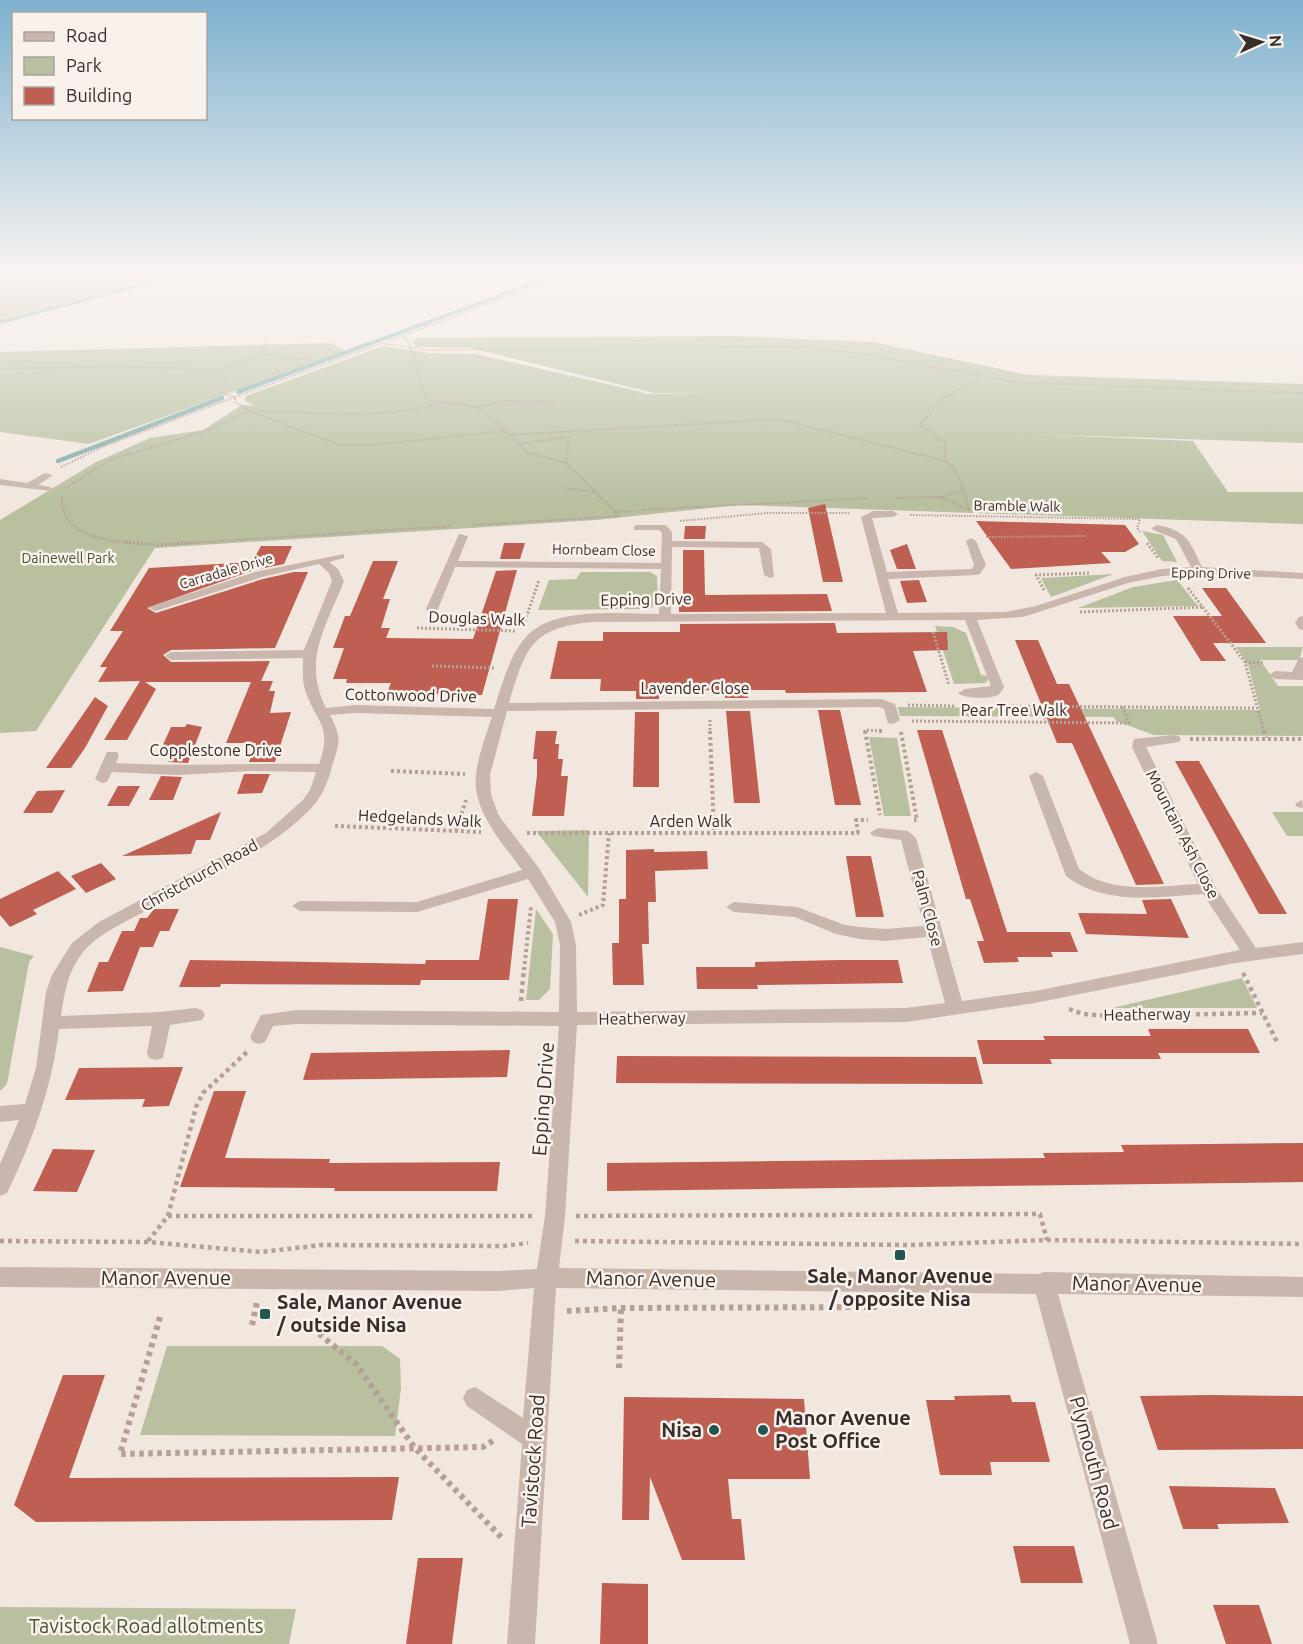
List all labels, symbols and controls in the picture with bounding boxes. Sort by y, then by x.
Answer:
legend [12,12,207,120]
north arrow [1231,12,1291,72]
text: Road [66,25,108,45]
text: N [1267,34,1285,48]
text: Park [66,55,102,75]
text: Building [66,85,132,105]
street label: Bramble Walk [973,497,1061,515]
street label: Hornbeam Close [552,541,656,559]
park label: Dainewell Park [21,550,115,566]
street label: Carradale Drive [177,550,275,592]
street label: Epping Drive [1171,564,1251,582]
street label: Epping Drive [600,589,692,609]
street label: Douglas Walk [428,607,526,629]
street label: Lavender Close [640,679,750,697]
street label: Cottonwood Drive [345,685,477,705]
street label: Pear Tree Walk [961,701,1067,719]
street label: Copplestone Drive [150,741,282,759]
street label: Mountain Ash Close [1143,767,1223,901]
street label: Hedgelands Walk [358,806,482,830]
street label: Arden Walk [650,812,732,830]
street label: Christchurch Road [137,835,261,915]
street label: Palm Close [909,868,947,948]
street label: Heatherway [1103,1004,1191,1024]
street label: Heatherway [598,1008,686,1028]
street label: Epping Drive [527,1041,558,1157]
marker: Sale, Manor Avenue / opposite Nisa [893,1248,907,1262]
place label: Sale, Manor Avenue / opposite Nisa [807,1264,993,1310]
street label: Manor Avenue [101,1266,231,1289]
street label: Manor Avenue [586,1266,716,1291]
street label: Manor Avenue [1072,1271,1202,1296]
place label: Sale, Manor Avenue / outside Nisa [276,1290,462,1336]
marker: Sale, Manor Avenue / outside Nisa [258,1307,272,1321]
street label: Tavistock Road [516,1394,549,1528]
street label: Plymouth Road [1066,1394,1123,1532]
place label: Manor Avenue Post Office [775,1406,911,1452]
place label: Nisa [661,1418,702,1441]
marker: Nisa [707,1423,721,1437]
marker: Manor Avenue Post Office [756,1423,770,1437]
park label: Tavistock Road allotments [29,1614,263,1637]

